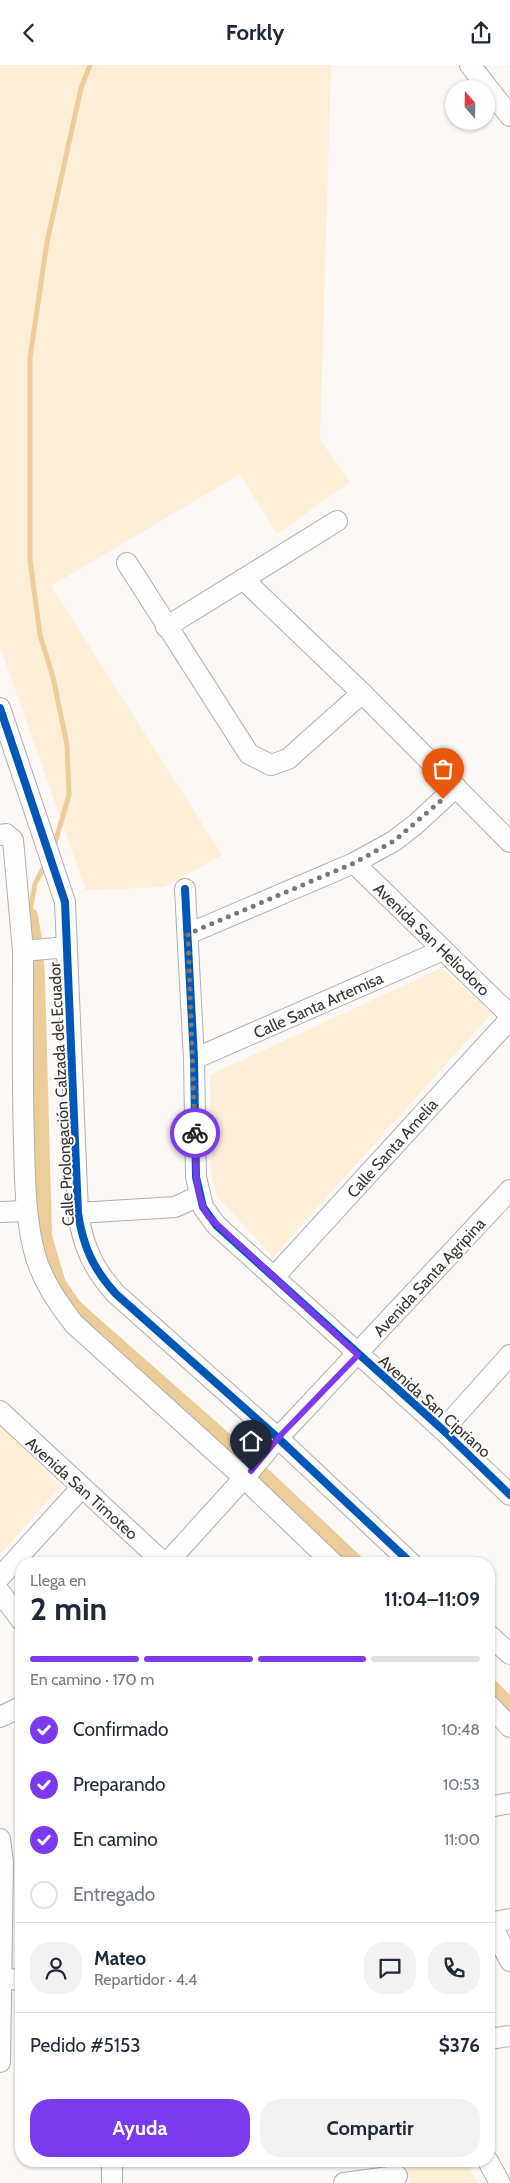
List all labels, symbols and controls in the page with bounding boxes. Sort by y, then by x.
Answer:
icon: back [15,19,43,47]
text: Forkly [226,19,284,46]
icon: share [467,19,495,47]
north arrow [445,80,495,130]
map controls [445,80,495,130]
pin [422,748,464,799]
icon: bag [429,755,457,783]
street label: Avenida San Heliodoro [370,879,494,1000]
street label: Calle Prolongación Calzada del Ecuador [45,961,78,1226]
street label: Calle Santa Artemisa [251,968,386,1043]
street label: Calle Santa Amelia [343,1095,442,1202]
courier [170,1108,220,1158]
icon: bike [181,1119,209,1147]
street label: Avenida Santa Agripina [369,1214,489,1341]
street label: Avenida San Cipriano [375,1351,495,1462]
pin [230,1420,272,1471]
icon: home [237,1427,265,1455]
street label: Avenida San Timoteo [22,1433,142,1544]
text: Llega en [30,1571,86,1590]
text: 11:04–11:09 [384,1588,480,1611]
text: 2 min [30,1589,107,1628]
text: En camino · 170 m [30,1670,154,1689]
icon: check [30,1716,58,1744]
text: Confirmado [73,1718,169,1741]
text: 10:48 [441,1720,480,1739]
icon: check [30,1771,58,1799]
text: Preparando [73,1773,166,1796]
text: 10:53 [443,1775,480,1794]
icon: check [30,1826,58,1854]
text: En camino [73,1828,158,1851]
text: 11:00 [444,1830,480,1849]
text: Entregado [73,1883,155,1906]
button: person [30,1942,82,1994]
button: chat [364,1942,416,1994]
button: phone [428,1942,480,1994]
text: Mateo [94,1947,146,1970]
text: Repartidor · 4.4 [94,1970,197,1989]
text: Pedido #5153 [30,2034,141,2057]
text: $376 [439,2034,480,2057]
button: Ayuda [30,2099,250,2157]
button: Compartir [260,2099,480,2157]

